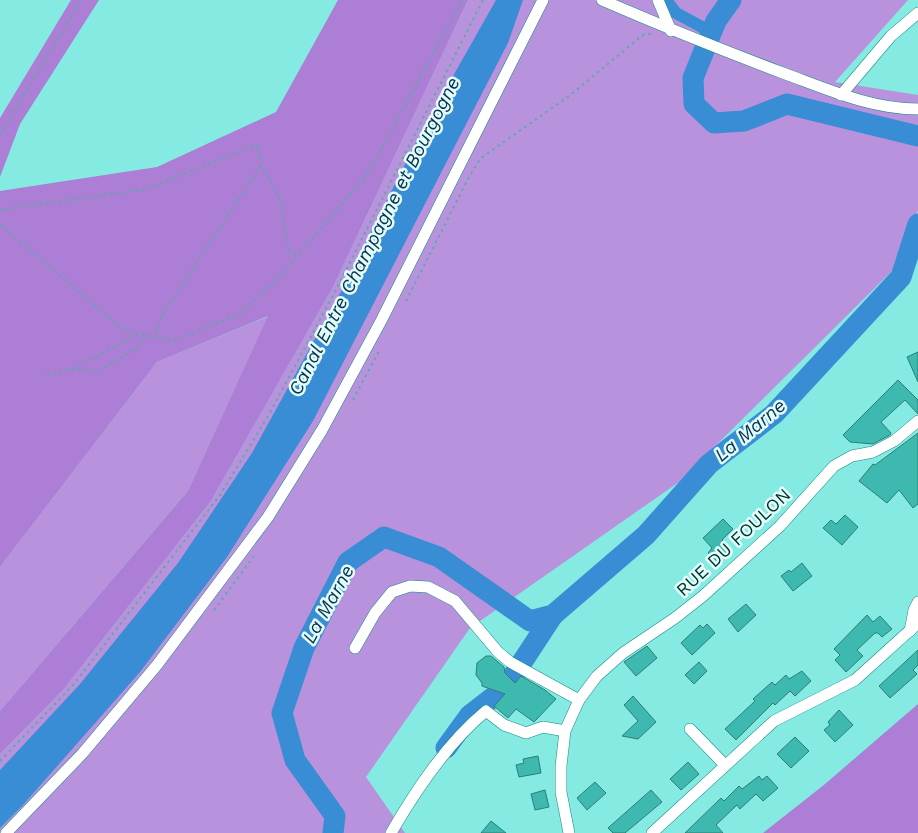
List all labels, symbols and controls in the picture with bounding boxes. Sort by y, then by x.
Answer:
water label: Canal Entre Champagne et Bourgogne [283,73,465,399]
water label: La Marne [710,394,790,466]
street label: RUE DU FOULON [672,484,794,600]
water label: La Marne [297,561,359,647]

